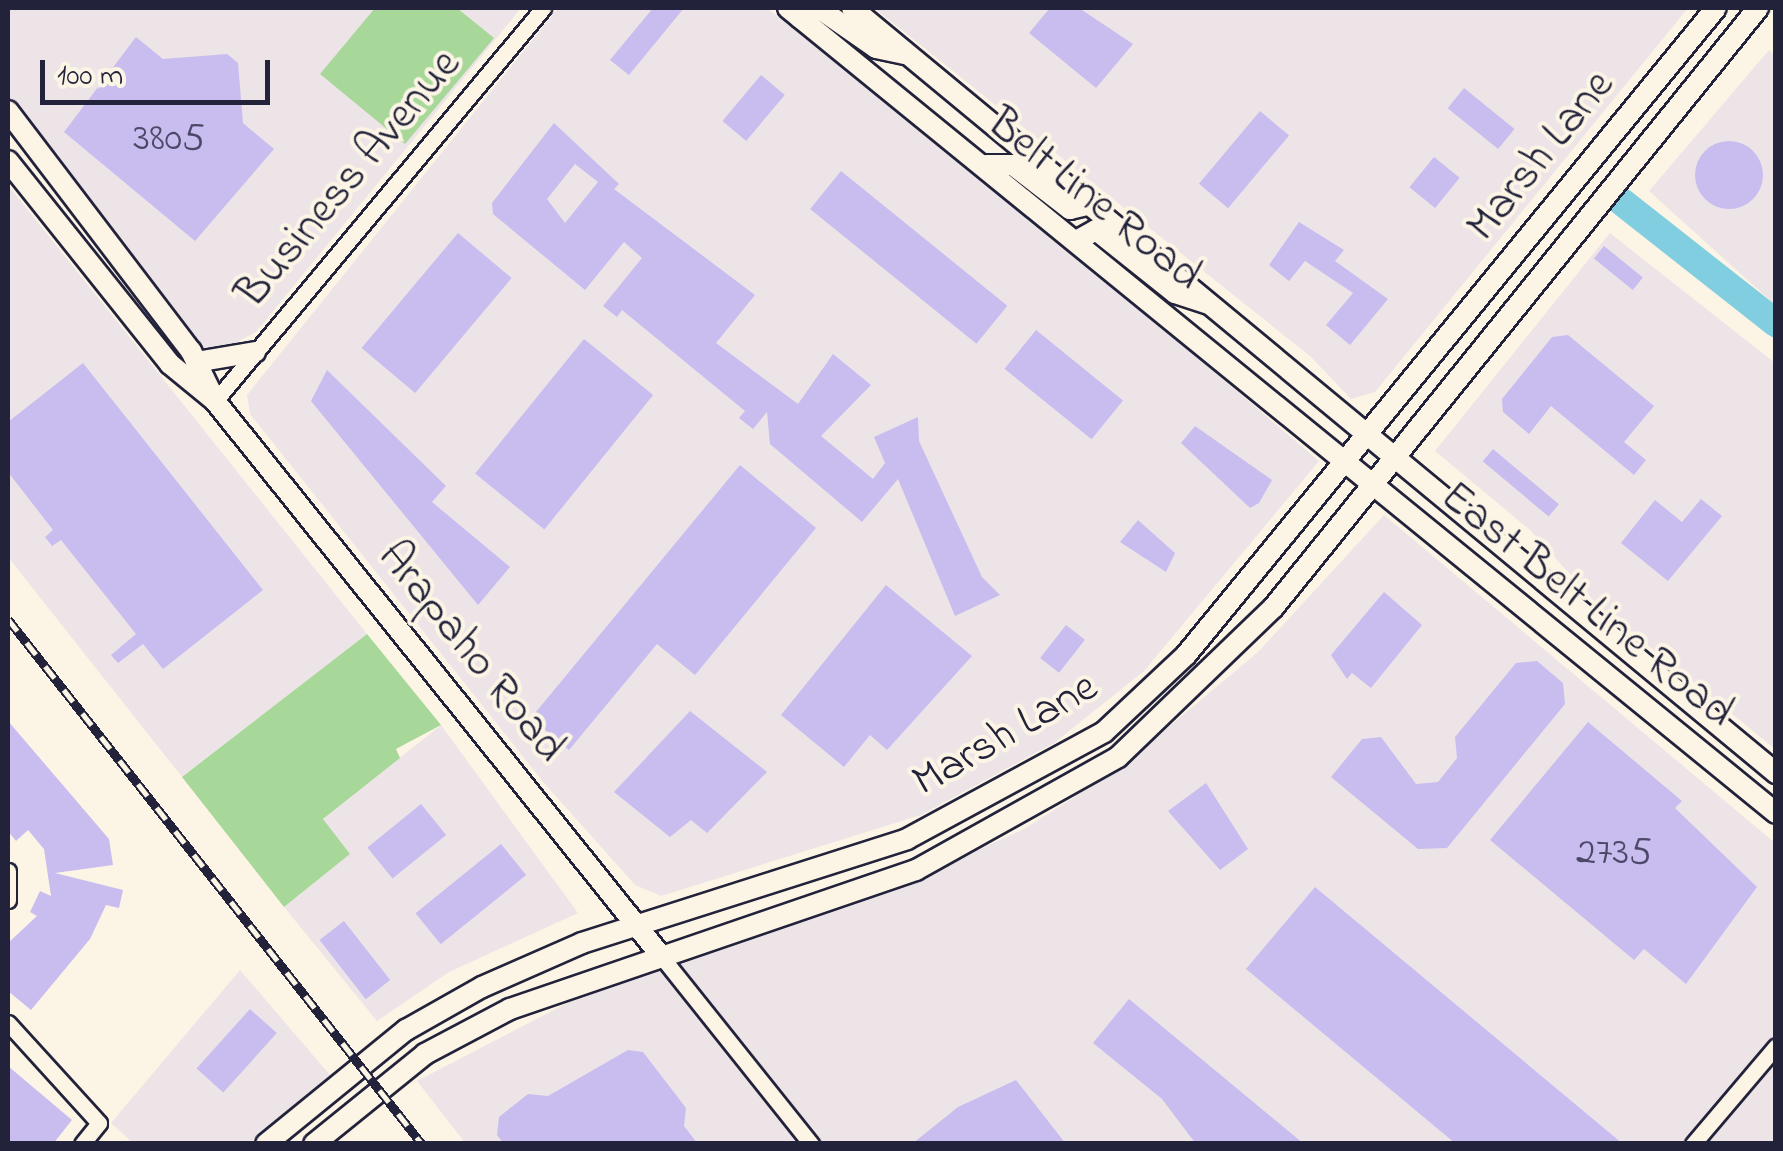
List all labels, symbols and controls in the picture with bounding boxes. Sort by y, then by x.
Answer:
scale bar [45,40,275,102]
street label: Business Avenue [226,40,474,320]
text: 100 m [57,55,123,99]
street label: Marsh Lane [1457,61,1627,253]
street label: Belt Line Road [975,98,1211,304]
house number: 3805 [133,116,205,164]
street label: East Belt Line Road [1429,471,1743,741]
street label: Arapaho Road [364,532,576,774]
street label: Marsh Lane [904,662,1108,810]
house number: 2735 [1576,830,1652,878]

